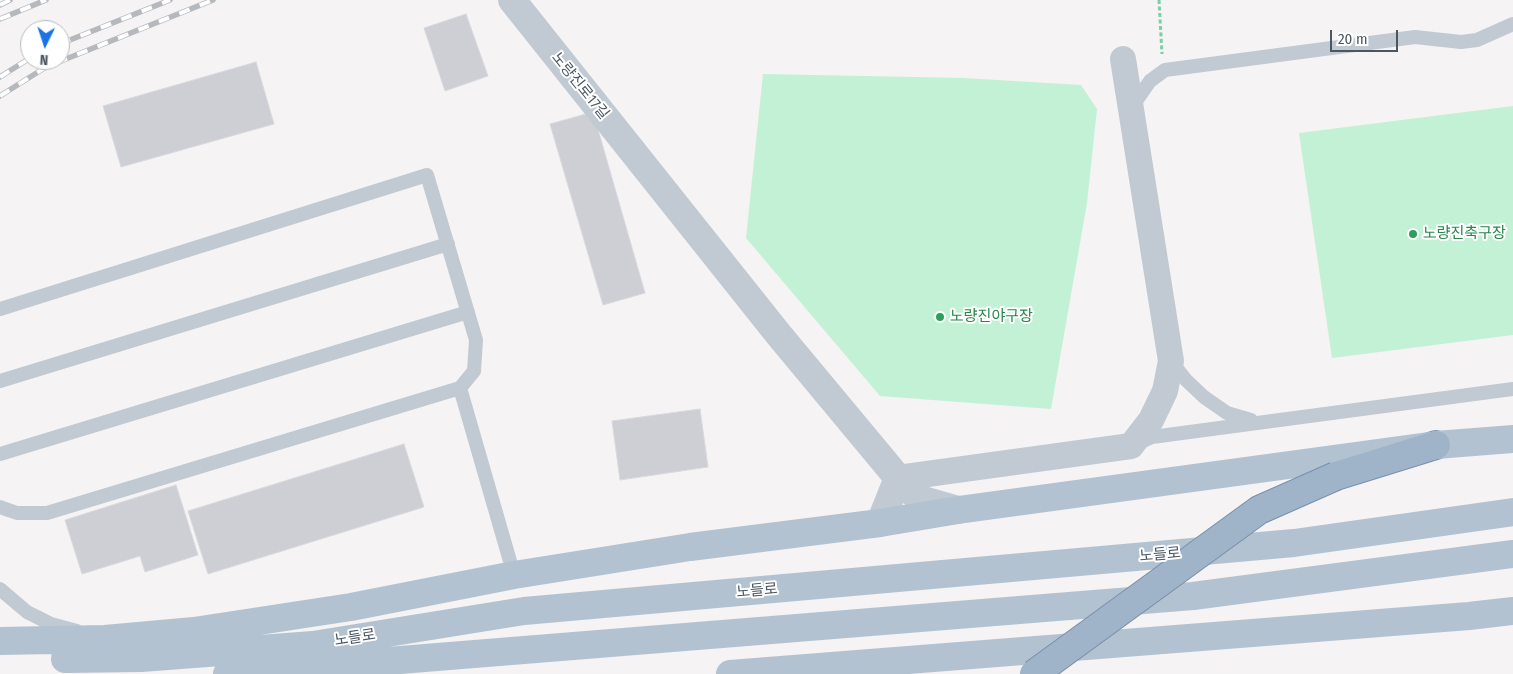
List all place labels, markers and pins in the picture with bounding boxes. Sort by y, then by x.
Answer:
place label: 노량진축구장 [1423,225,1506,243]
marker: 노량진축구장 [1407,228,1419,240]
place label: 노량진야구장 [950,308,1033,326]
marker: 노량진야구장 [934,311,946,323]

